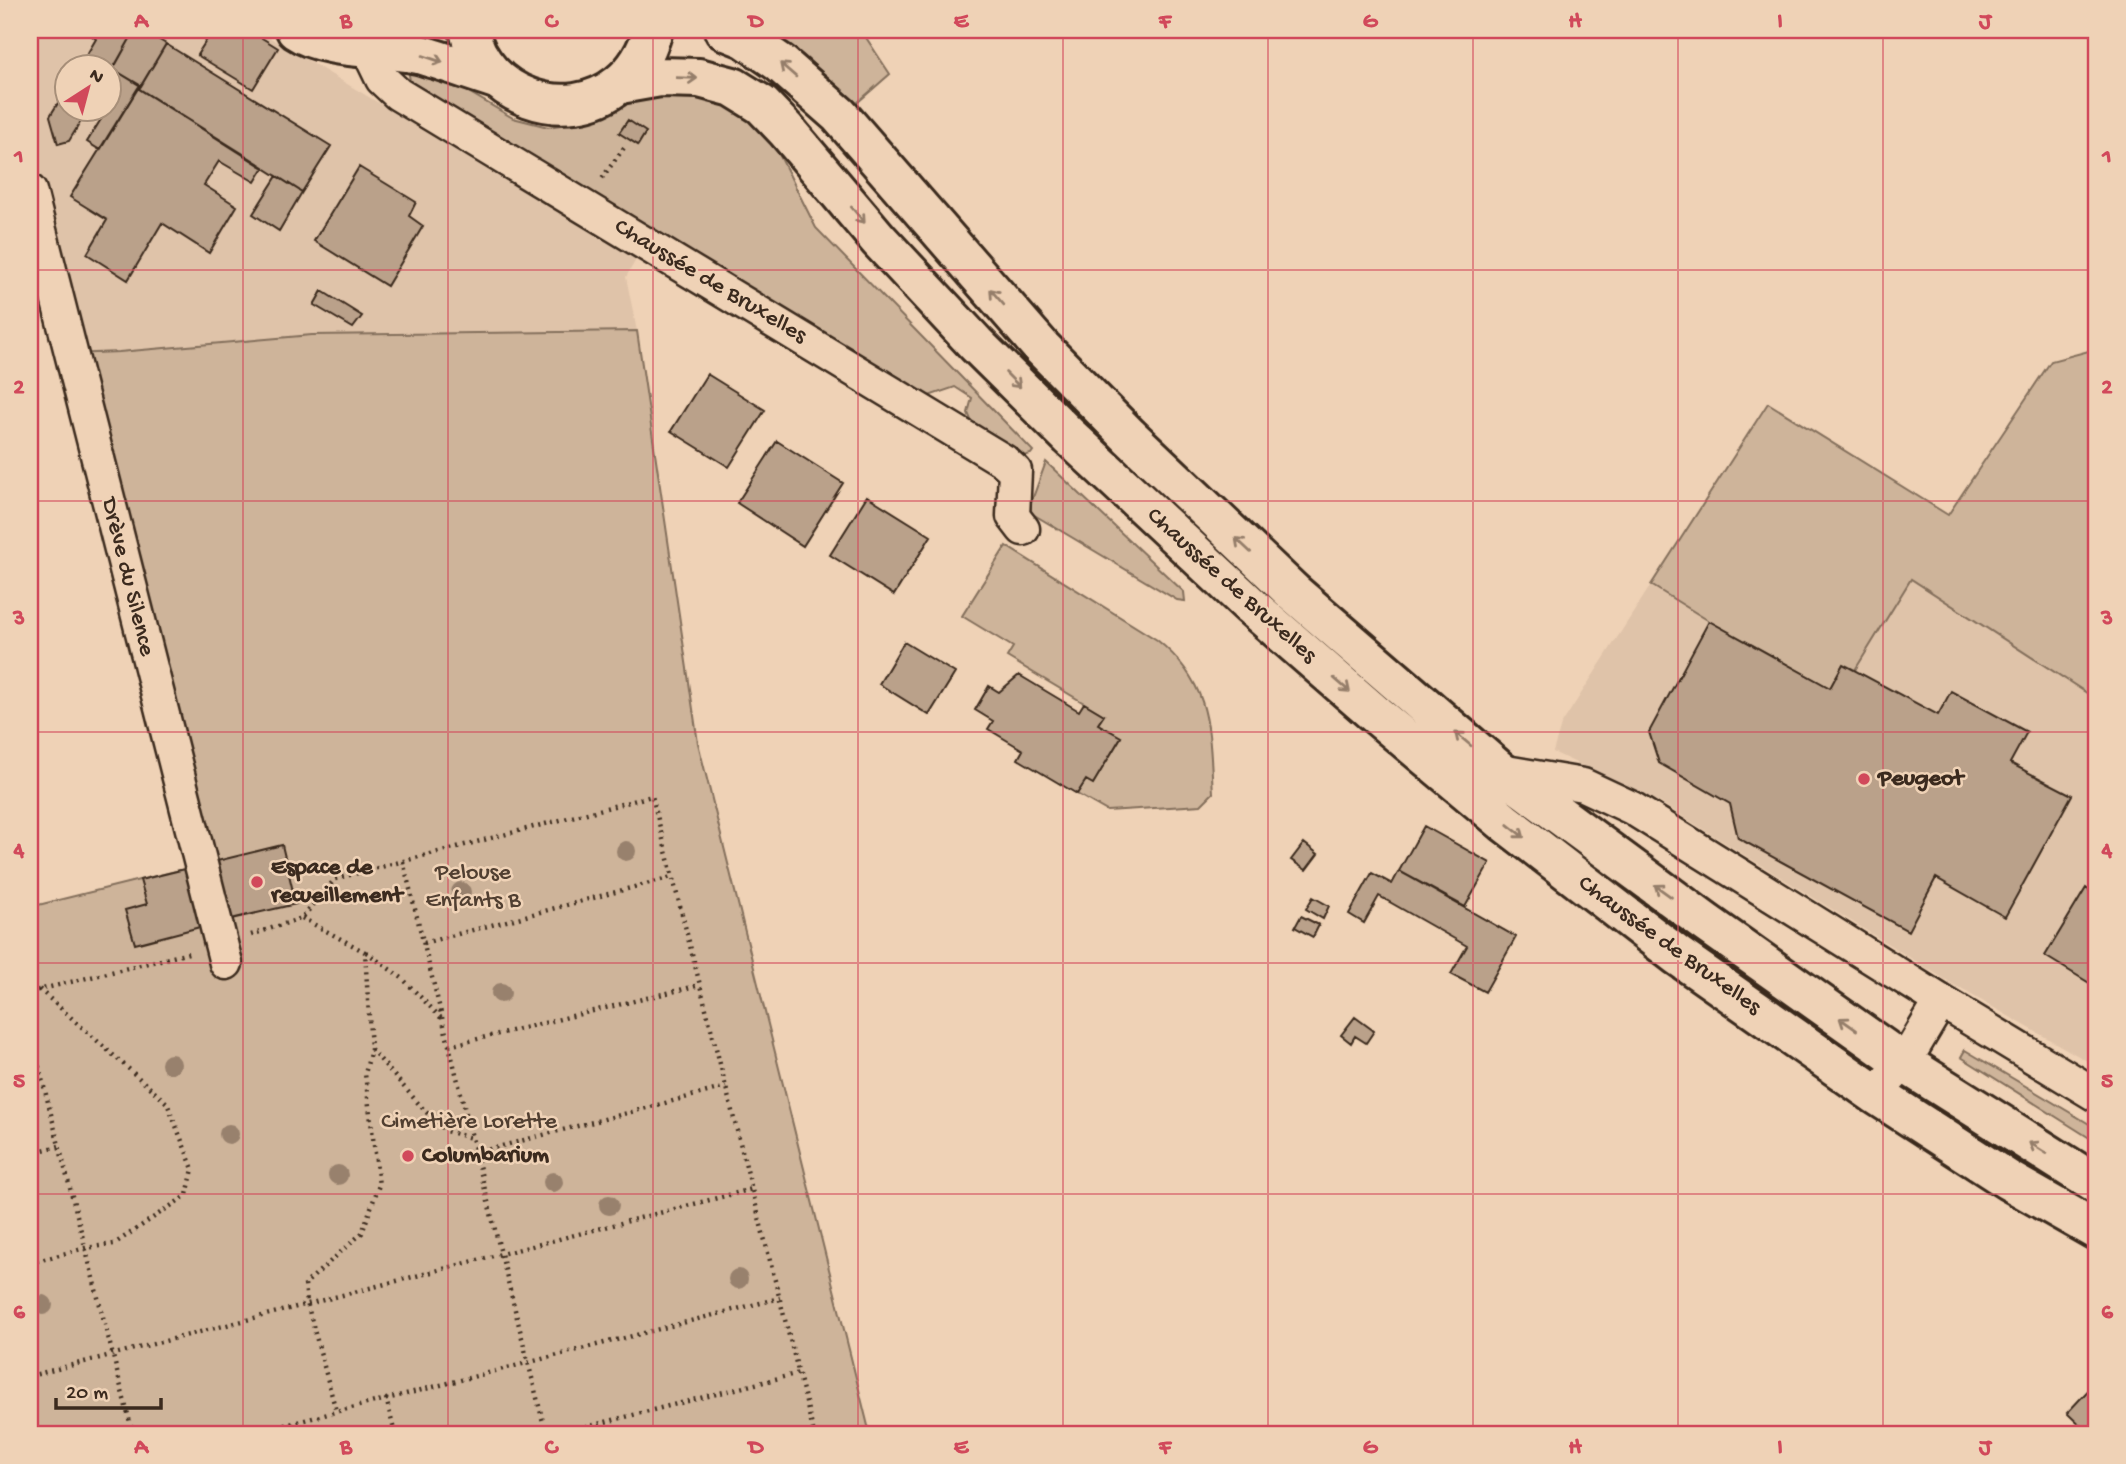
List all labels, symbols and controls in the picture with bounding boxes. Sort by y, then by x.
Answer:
text: A [133,9,149,36]
text: B [339,9,353,36]
text: C [545,9,560,36]
text: D [747,9,765,36]
text: E [954,9,970,36]
text: F [1158,9,1173,36]
text: G [1363,9,1379,36]
text: H [1568,9,1582,36]
text: I [1777,9,1783,36]
text: J [1978,9,1993,36]
north arrow [52,52,122,122]
one-way arrow [421,54,443,66]
one-way arrow [780,62,798,78]
text: N [84,64,108,90]
one-way arrow [676,71,699,84]
text: 1 [13,144,24,171]
text: 1 [2101,144,2112,171]
one-way arrow [850,205,866,223]
street label: Chaussée de Bruxelles [608,213,813,352]
one-way arrow [989,288,1005,306]
one-way arrow [1004,372,1021,389]
text: 2 [13,375,25,402]
text: 2 [2101,375,2113,402]
street label: Drève du Silence [93,493,161,660]
street label: Chaussée de Bruxelles [1140,502,1323,671]
one-way arrow [1235,537,1252,554]
text: 3 [12,606,25,633]
text: 3 [2100,606,2113,633]
one-way arrow [1332,677,1350,693]
one-way arrow [1454,731,1472,747]
place label: Peugeot [1876,765,1965,794]
marker: Peugeot [1856,771,1872,787]
one-way arrow [1506,824,1525,839]
text: 4 [13,838,25,865]
text: 4 [2101,838,2113,865]
place label: Espace de recueillement [270,854,405,911]
park label: Pelouse Enfants B [425,859,521,916]
street label: Chaussée de Bruxelles [1572,870,1767,1023]
marker: Espace de recueillement [249,874,265,890]
one-way arrow [1654,884,1673,899]
one-way arrow [1839,1017,1858,1031]
text: 5 [13,1069,25,1096]
text: 5 [2101,1069,2113,1096]
park label: Cimetière Lorette [381,1108,557,1137]
one-way arrow [2029,1141,2049,1155]
place label: Columbarium [422,1142,549,1171]
marker: Columbarium [400,1148,416,1164]
text: 6 [13,1300,26,1327]
text: 6 [2101,1300,2114,1327]
scale bar [56,1366,161,1410]
text: 20 m [66,1382,108,1407]
text: A [133,1435,149,1462]
text: B [339,1435,353,1462]
text: C [545,1435,560,1462]
text: D [747,1435,765,1462]
text: E [954,1435,970,1462]
text: F [1158,1435,1173,1462]
text: G [1363,1435,1379,1462]
text: H [1568,1435,1582,1462]
text: I [1777,1435,1783,1462]
text: J [1978,1435,1993,1462]

